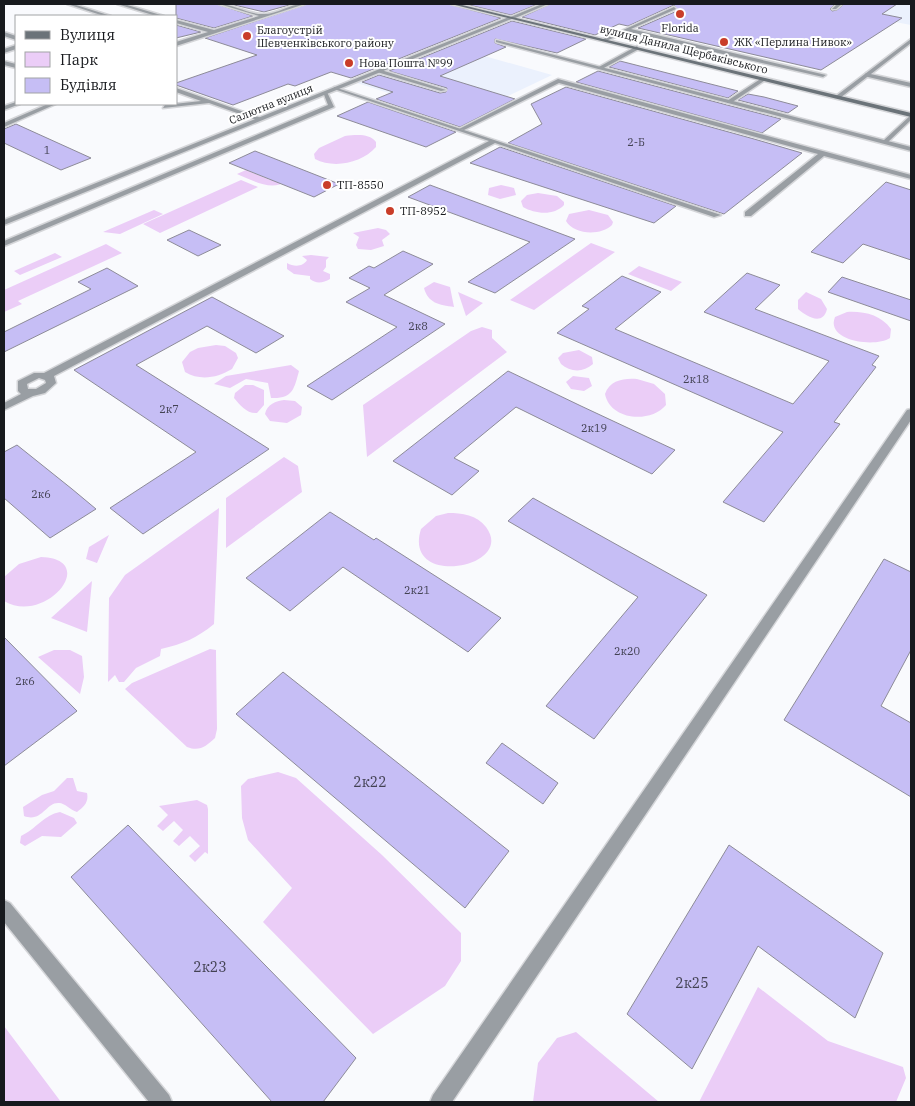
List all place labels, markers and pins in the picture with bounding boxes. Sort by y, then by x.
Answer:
marker: Florida [674,8,686,20]
place label: Florida [661,21,699,35]
place label: Благоустрій Шевченківського району [257,23,394,50]
marker: Благоустрій Шевченківського району [241,30,253,42]
place label: ЖК «Перлина Нивок» [734,35,852,49]
marker: ЖК «Перлина Нивок» [718,36,730,48]
place label: Нова Пошта №99 [359,56,453,70]
marker: Нова Пошта №99 [343,57,355,69]
place label: ТП-8550 [337,178,384,192]
marker: ТП-8550 [321,179,333,191]
place label: ТП-8952 [400,204,447,218]
marker: ТП-8952 [384,205,396,217]

